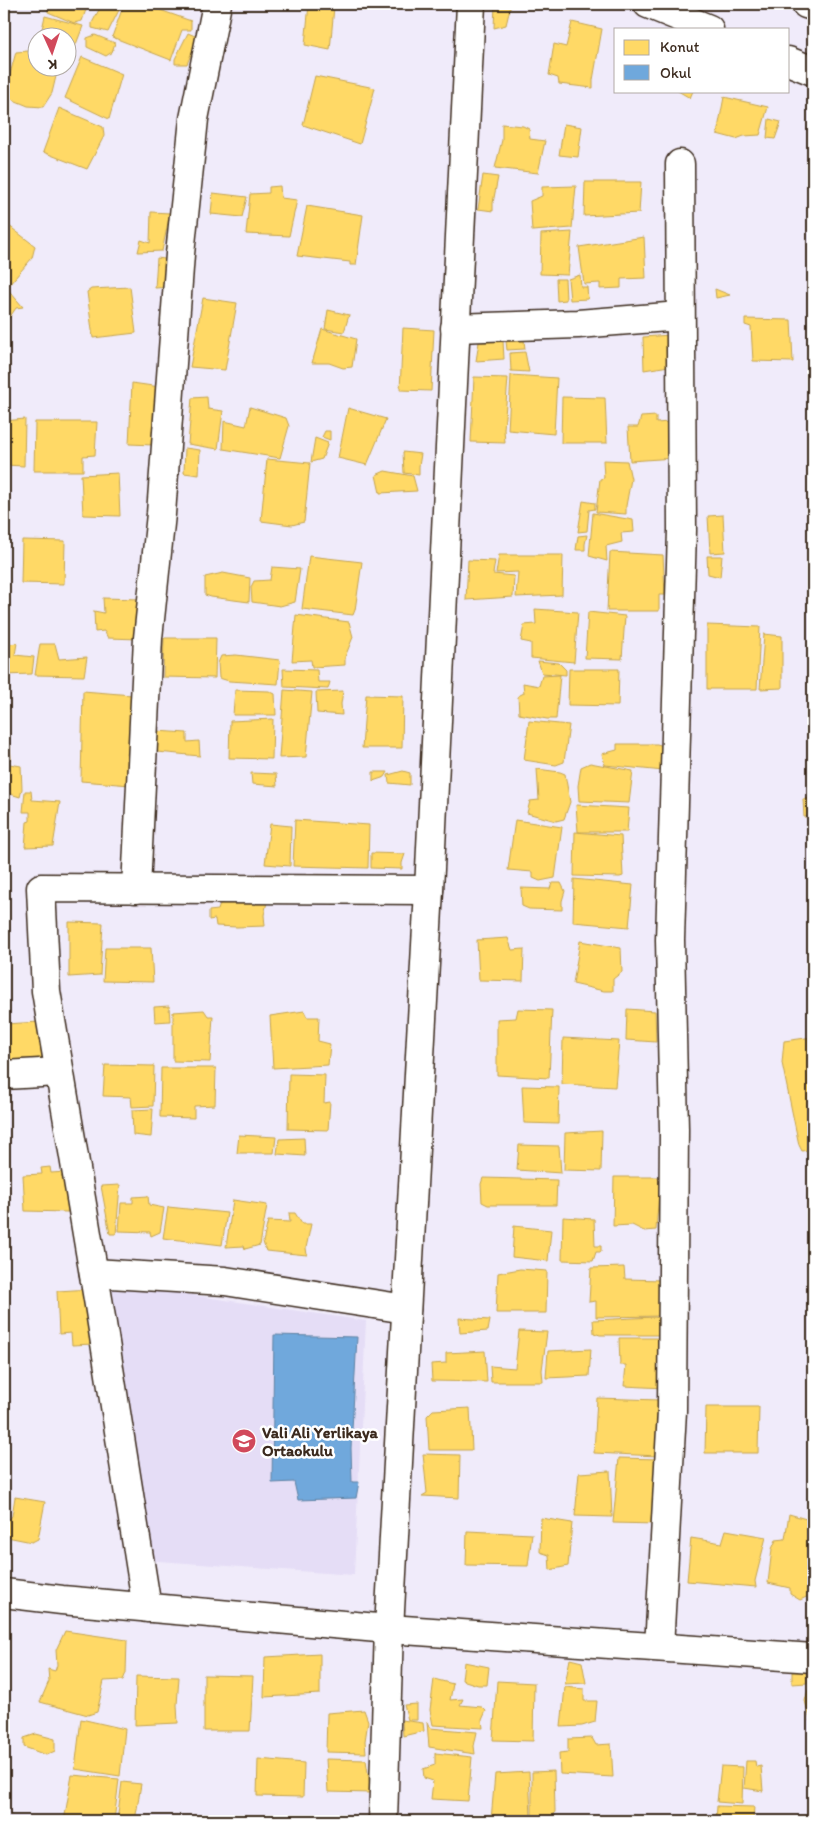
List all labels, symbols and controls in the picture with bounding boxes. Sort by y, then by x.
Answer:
north arrow [28,28,78,78]
legend [614,28,790,92]
text: Konut [660,38,700,56]
text: K [47,56,58,73]
text: Okul [660,64,692,82]
place label: Vali Ali Yerlikaya Ortaokulu [262,1423,379,1460]
school or university icon: Vali Ali Yerlikaya Ortaokulu [231,1428,257,1454]

